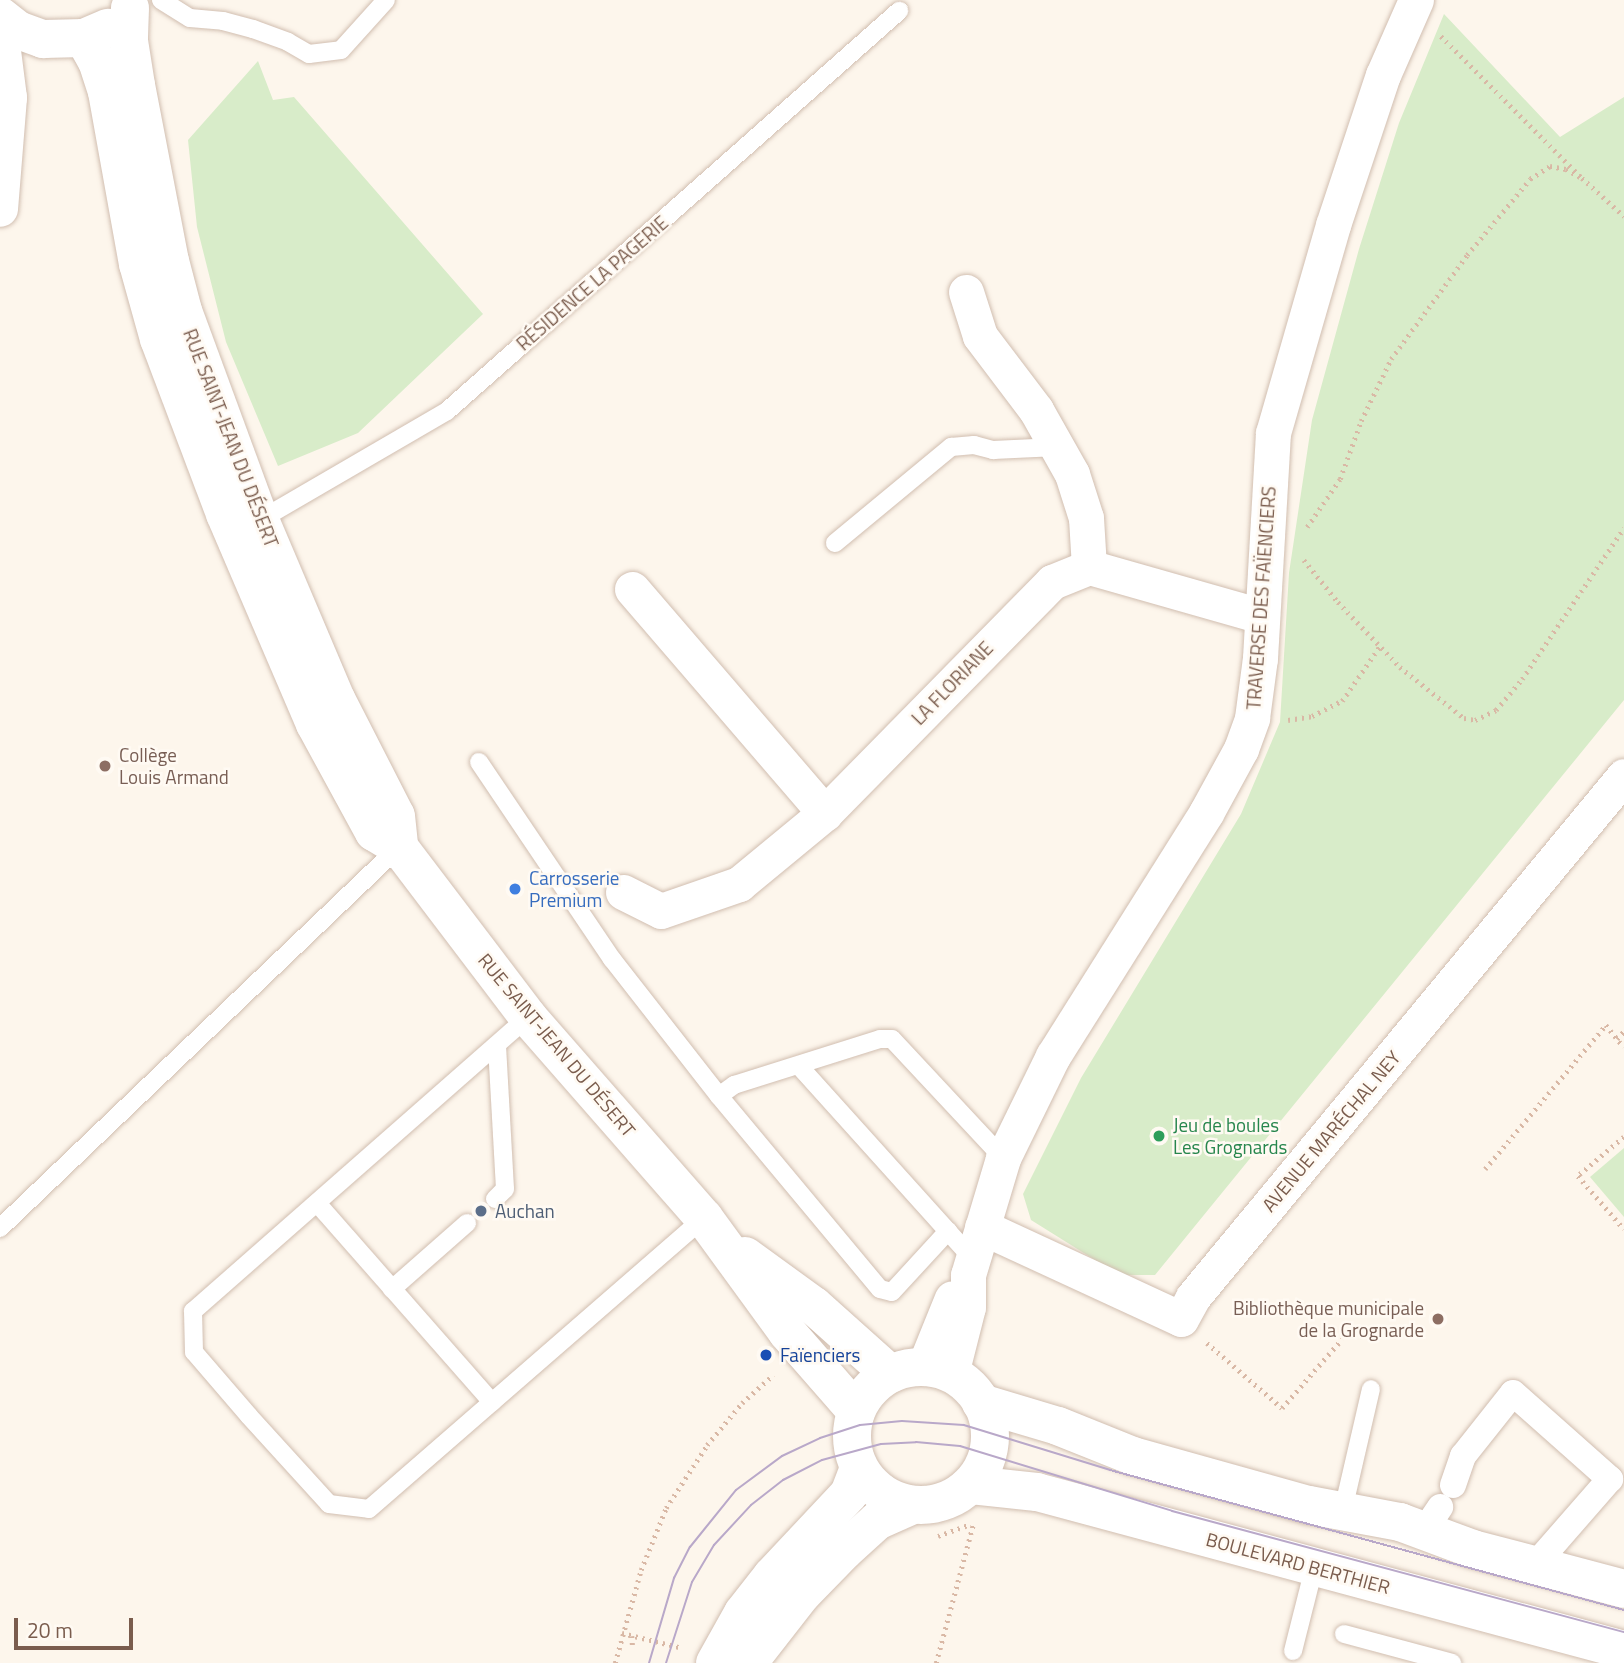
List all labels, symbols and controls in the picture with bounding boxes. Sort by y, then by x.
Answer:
street label: RÉSIDENCE LA PAGERIE [512,211,672,355]
street label: RUE SAINT-JEAN DU DÉSERT [179,326,283,550]
street label: TRAVERSE DES FAÏENCIERS [1242,485,1280,711]
street label: LA FLORIANE [907,637,997,729]
place label: Collège Louis Armand [119,744,229,788]
marker: Collège Louis Armand [97,758,113,774]
place label: Carrosserie Premium [529,867,619,911]
marker: Carrosserie Premium [507,881,523,897]
street label: RUE SAINT-JEAN DU DÉSERT [474,949,640,1141]
street label: AVENUE MARÉCHAL NEY [1257,1046,1405,1216]
place label: Jeu de boules Les Grognards [1173,1114,1287,1158]
marker: Jeu de boules Les Grognards [1151,1128,1167,1144]
place label: Auchan [495,1200,555,1222]
marker: Auchan [473,1203,489,1219]
place label: Bibliothèque municipale de la Grognarde [1233,1297,1424,1341]
marker: Bibliothèque municipale de la Grognarde [1430,1311,1446,1327]
place label: Faïenciers [780,1344,860,1366]
marker: Faïenciers [758,1347,774,1363]
street label: BOULEVARD BERTHIER [1204,1527,1392,1599]
scale bar [18,1604,136,1648]
text: 20 m [27,1614,73,1646]

